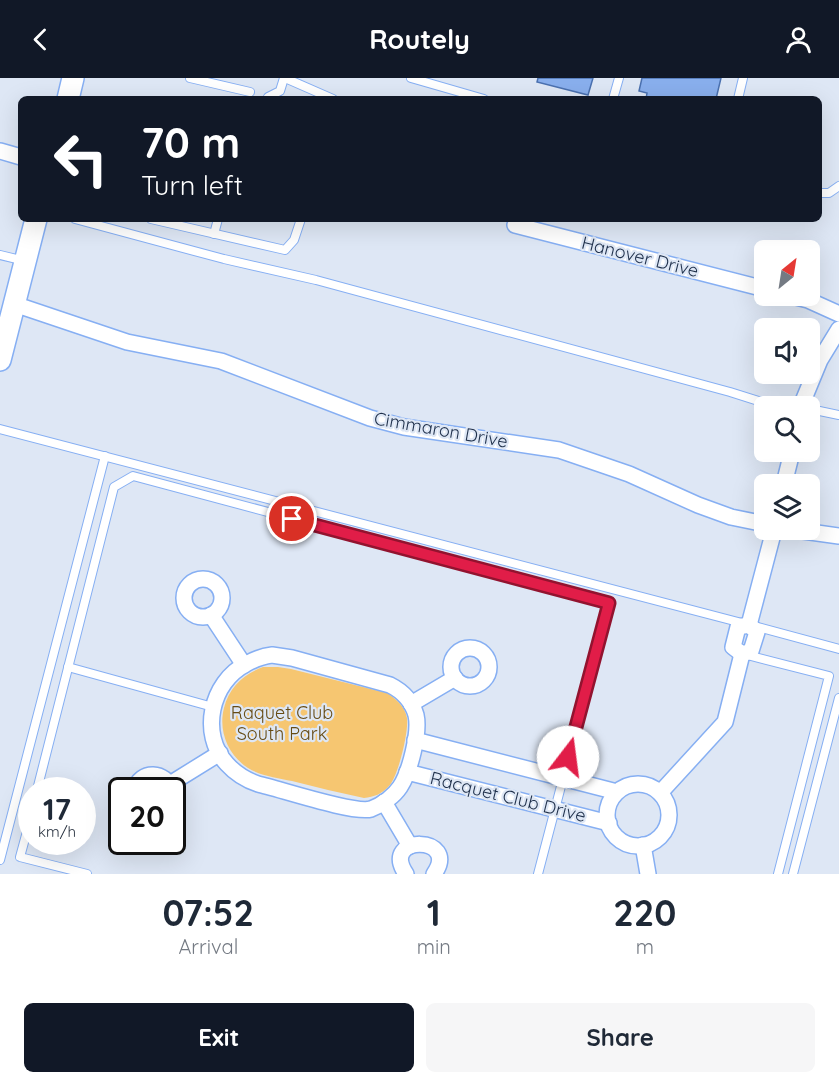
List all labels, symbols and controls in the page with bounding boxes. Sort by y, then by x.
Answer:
text: Routely [369,22,470,56]
icon: back [24,23,57,56]
icon: person [782,23,815,56]
text: 70 m [141,116,240,169]
icon: left [42,120,120,198]
text: Turn left [141,168,243,202]
street label: Hanover Drive [579,231,701,282]
north arrow [754,240,820,306]
map controls [754,240,820,540]
button: sound [754,318,820,384]
button: search [754,396,820,462]
street label: Cimmaron Drive [372,406,510,453]
button: layers [754,474,820,540]
pin [266,493,317,544]
icon: arrive [275,502,308,535]
park label: Raquet Club South Park [231,701,333,745]
position arrow [536,725,600,789]
street label: Racquet Club Drive [428,766,588,827]
speed limit sign: 20 [108,777,186,855]
text: 17 [43,790,71,828]
text: km/h [38,822,76,841]
text: 07:52 [163,890,254,935]
text: 1 [427,890,441,935]
text: 220 [613,890,676,935]
text: Arrival [178,934,238,959]
text: min [417,934,451,959]
text: m [636,934,654,959]
button: Exit [24,1003,414,1072]
button: Share [426,1003,815,1072]

